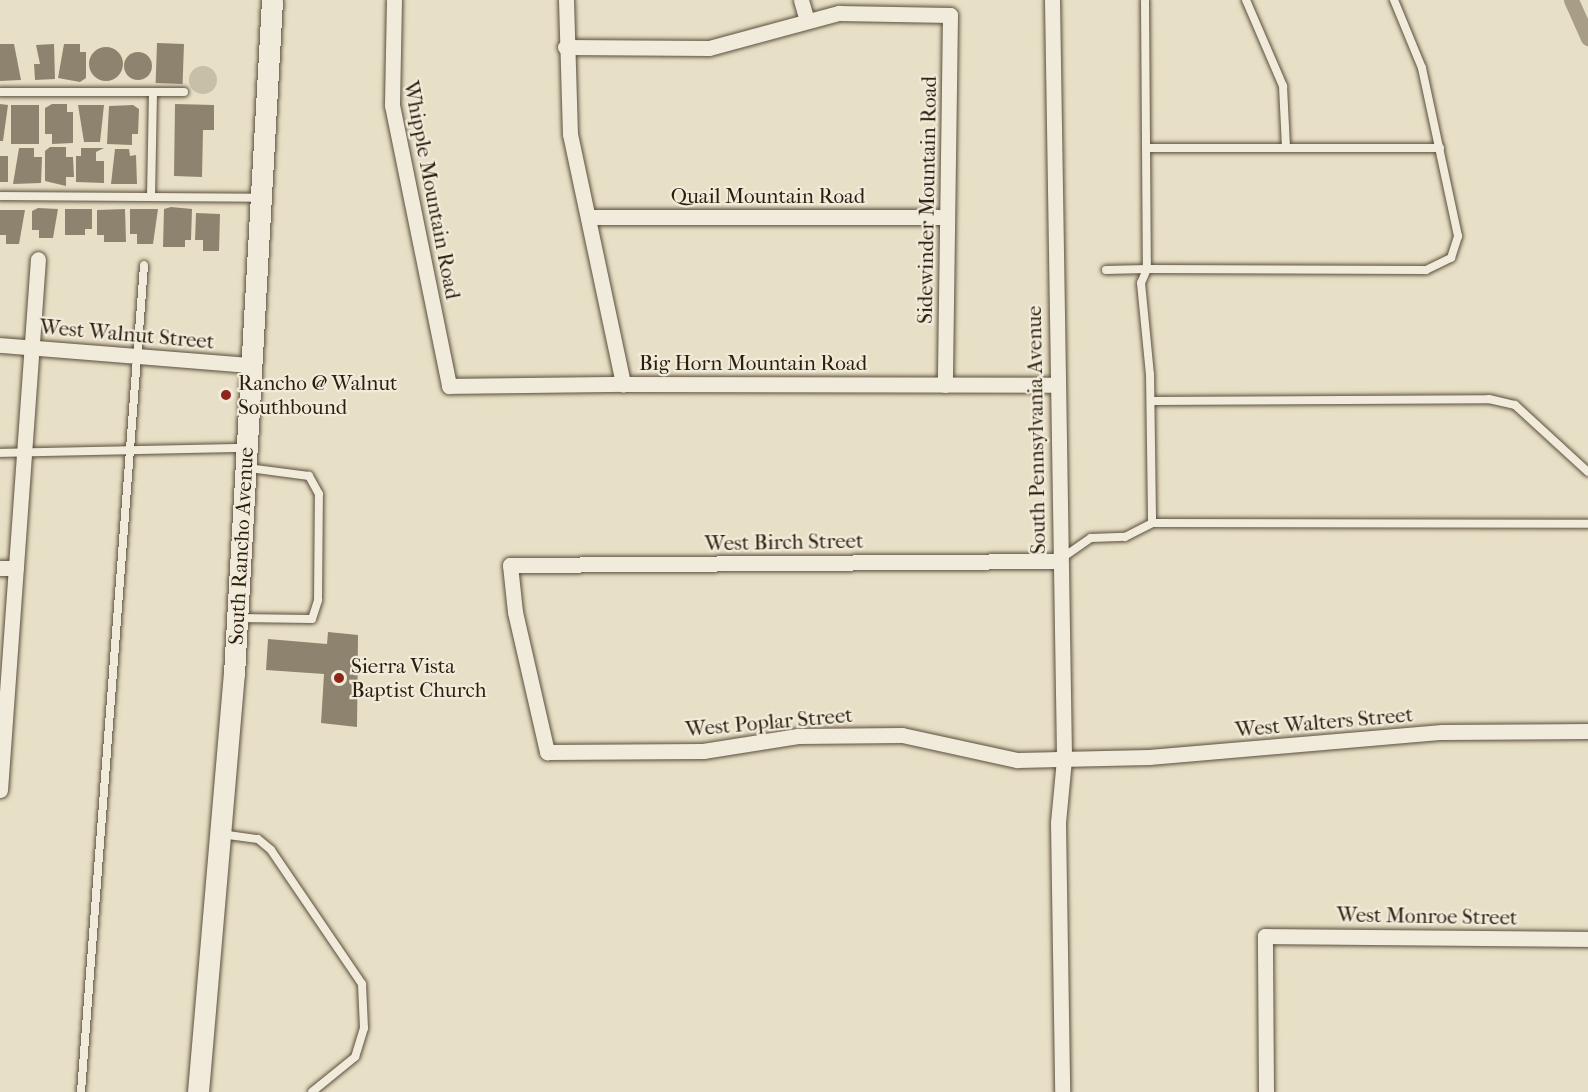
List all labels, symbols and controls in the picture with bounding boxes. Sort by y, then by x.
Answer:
street label: Sidewinder Mountain Road [912,76,942,324]
street label: Whipple Mountain Road [398,79,466,301]
street label: Quail Mountain Road [671,183,865,209]
street label: South Pennsylvania Avenue [1021,306,1051,554]
street label: West Walnut Street [39,314,215,354]
street label: Big Horn Mountain Road [639,350,867,376]
place label: Rancho @ Walnut Southbound [238,370,397,420]
marker: Rancho @ Walnut Southbound [219,388,233,402]
street label: South Rancho Avenue [223,446,259,646]
street label: West Birch Street [704,528,864,556]
place label: Sierra Vista Baptist Church [351,653,487,703]
marker: Sierra Vista Baptist Church [332,671,346,685]
street label: West Poplar Street [684,702,854,742]
street label: West Walters Street [1234,702,1414,742]
street label: West Monroe Street [1336,902,1518,930]

